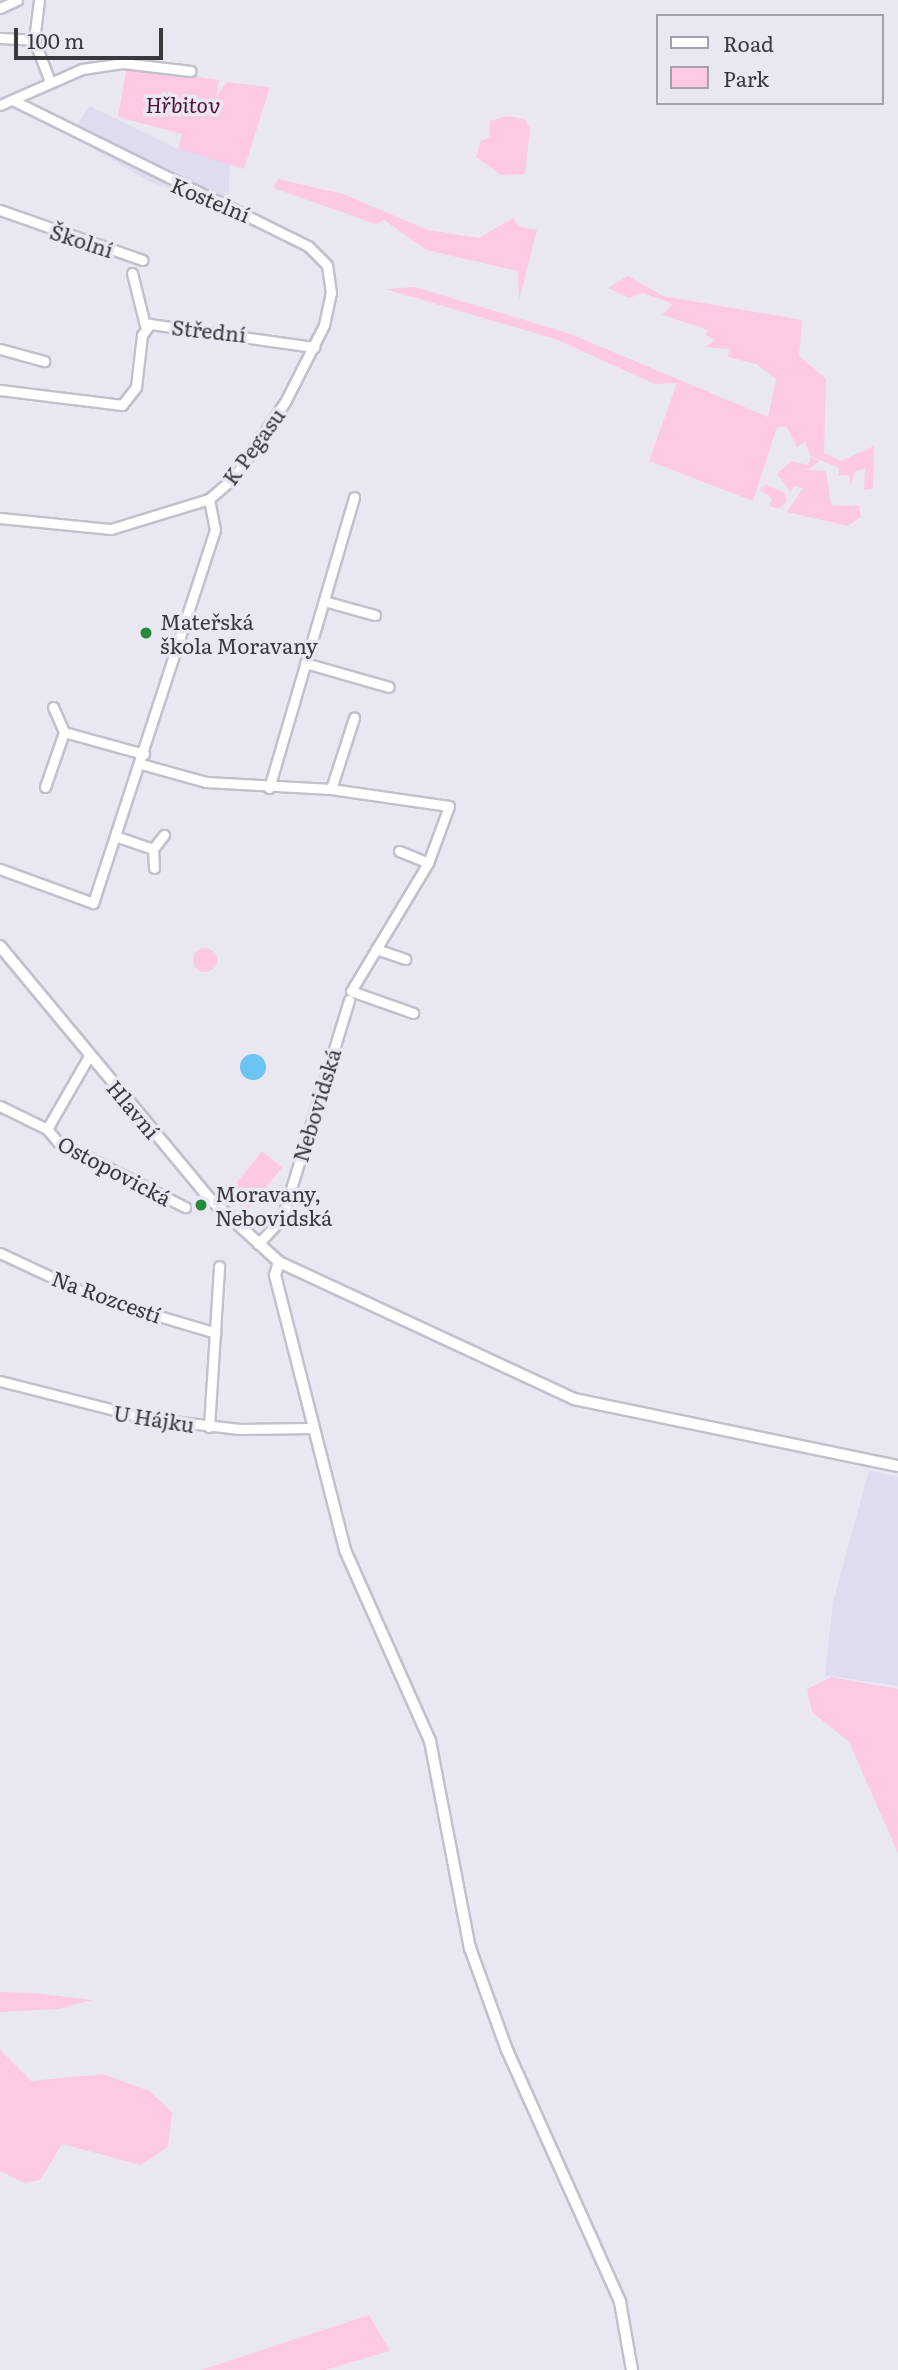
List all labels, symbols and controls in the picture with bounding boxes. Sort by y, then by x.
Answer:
scale bar [18,14,166,58]
legend [656,14,884,105]
text: 100 m [27,24,84,55]
text: Road [723,27,774,58]
text: Park [723,62,769,93]
park label: Hřbitov [146,91,220,117]
street label: Kostelní [168,171,254,227]
street label: Školní [47,218,117,262]
street label: Střední [171,314,247,346]
street label: K Pegasu [217,403,289,489]
place label: Mateřská škola Moravany [160,608,318,658]
marker: Mateřská škola Moravany [138,625,154,641]
street label: Nebovidská [287,1045,345,1165]
street label: Hlavní [102,1075,166,1143]
street label: Ostopovická [54,1130,176,1210]
place label: Moravany, Nebovidská [215,1180,332,1230]
marker: Moravany, Nebovidská [193,1197,209,1213]
street label: Na Rozcestí [49,1265,165,1327]
street label: U Hájku [112,1399,196,1437]

